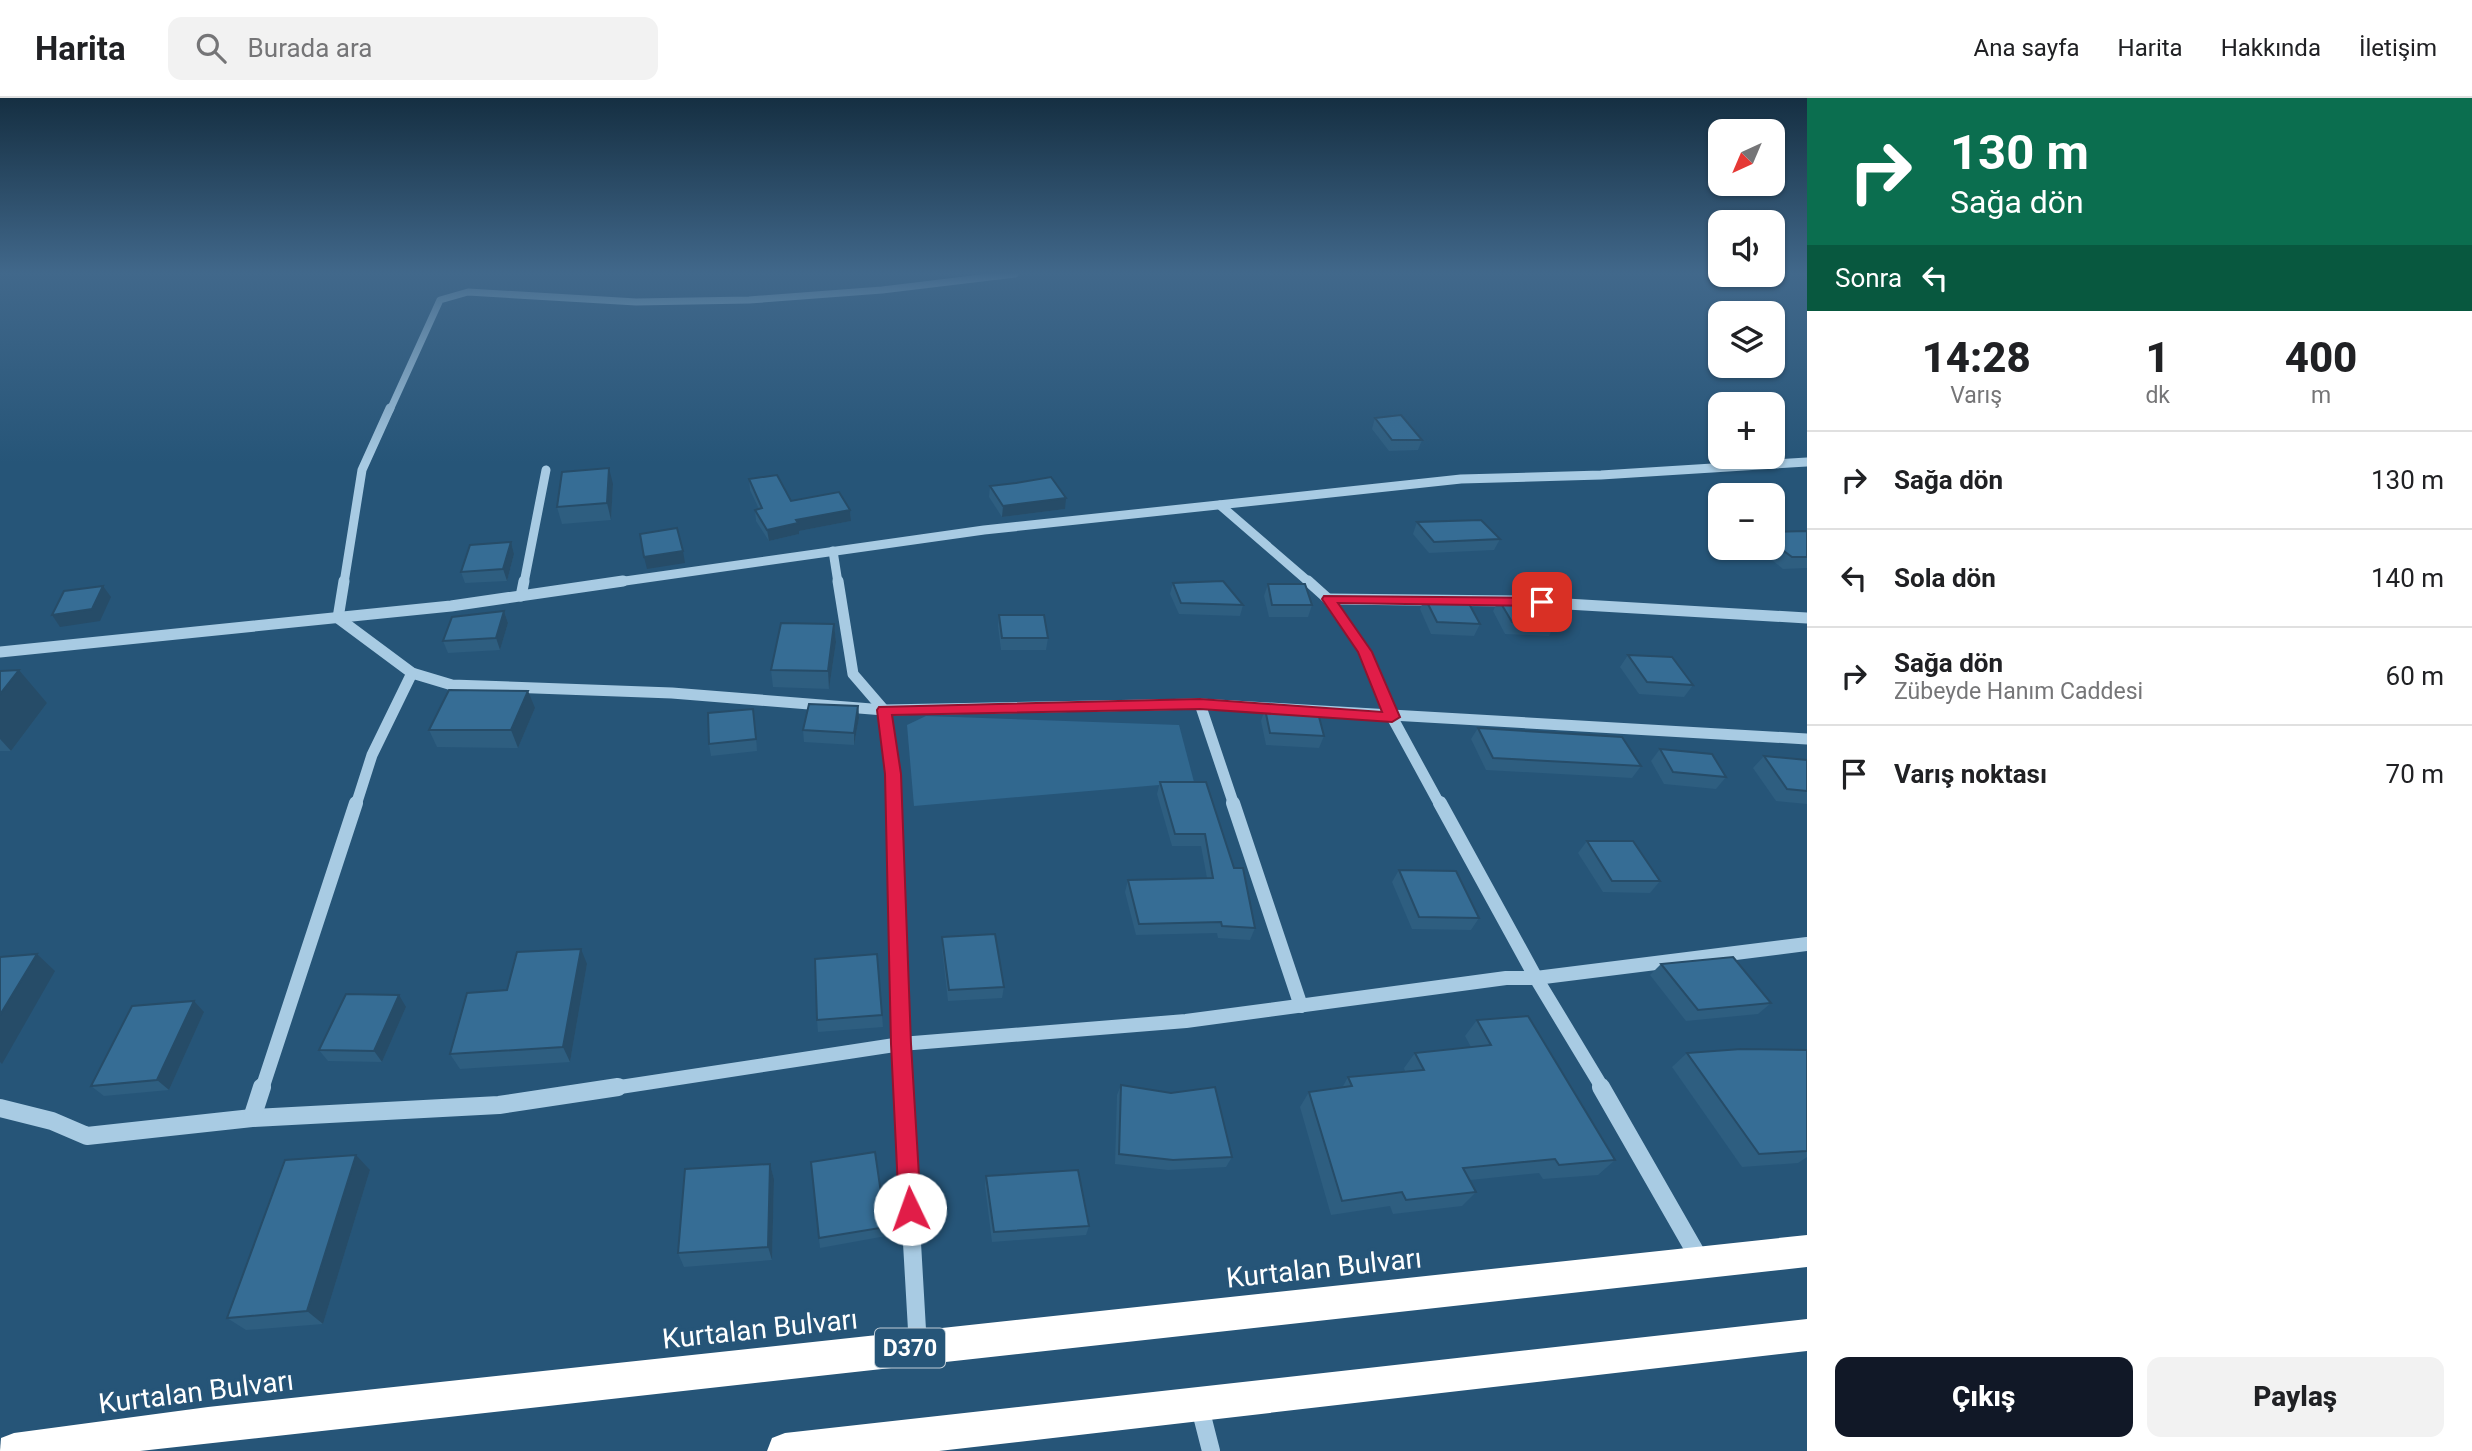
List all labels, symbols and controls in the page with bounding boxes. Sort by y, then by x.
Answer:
search box [168,17,658,80]
text: Harita [35,29,126,68]
icon: search [192,29,230,67]
text: Burada ara [248,33,372,63]
text: Ana sayfa [1974,34,2080,62]
text: Harita [2118,34,2183,62]
text: Hakkında [2221,34,2321,62]
text: İletişim [2359,34,2437,62]
north arrow [1708,119,1785,196]
map controls [1708,119,1785,560]
text: 130 m [1950,124,2089,181]
icon: right [1835,126,1926,217]
text: Sağa dön [1950,183,2084,221]
button: sound [1708,210,1785,287]
icon: left [1916,259,1954,297]
text: Sonra [1835,263,1902,293]
button: layers [1708,301,1785,378]
text: 14:28 [1922,333,2031,382]
text: 1 [2146,333,2170,382]
text: 400 [2285,333,2357,382]
text: Varış [1950,382,2002,409]
text: dk [2145,382,2170,409]
text: m [2311,382,2331,409]
button: + [1708,392,1785,469]
icon: right [1835,461,1873,499]
text: Sağa dön [1894,465,2003,495]
text: 130 m [2371,465,2444,495]
button: − [1708,483,1785,560]
icon: left [1835,559,1873,597]
text: Sola dön [1894,563,1996,593]
text: 140 m [2371,563,2444,593]
pin [1512,572,1572,632]
icon: arrive [1523,583,1561,621]
text: Sağa dön [1894,648,2003,678]
icon: right [1835,657,1873,695]
text: 60 m [2386,661,2444,691]
text: Zübeyde Hanım Caddesi [1894,678,2143,705]
icon: arrive [1835,755,1873,793]
text: Varış noktası [1894,759,2047,789]
text: 70 m [2386,759,2444,789]
position arrow [873,1172,947,1246]
street label: Kurtalan Bulvarı [1225,1241,1423,1295]
street label: Kurtalan Bulvarı [661,1302,859,1356]
road number: D370 [875,1329,945,1368]
button: Çıkış [1835,1357,2133,1437]
button: Paylaş [2147,1357,2444,1437]
street label: Kurtalan Bulvarı [97,1364,295,1420]

